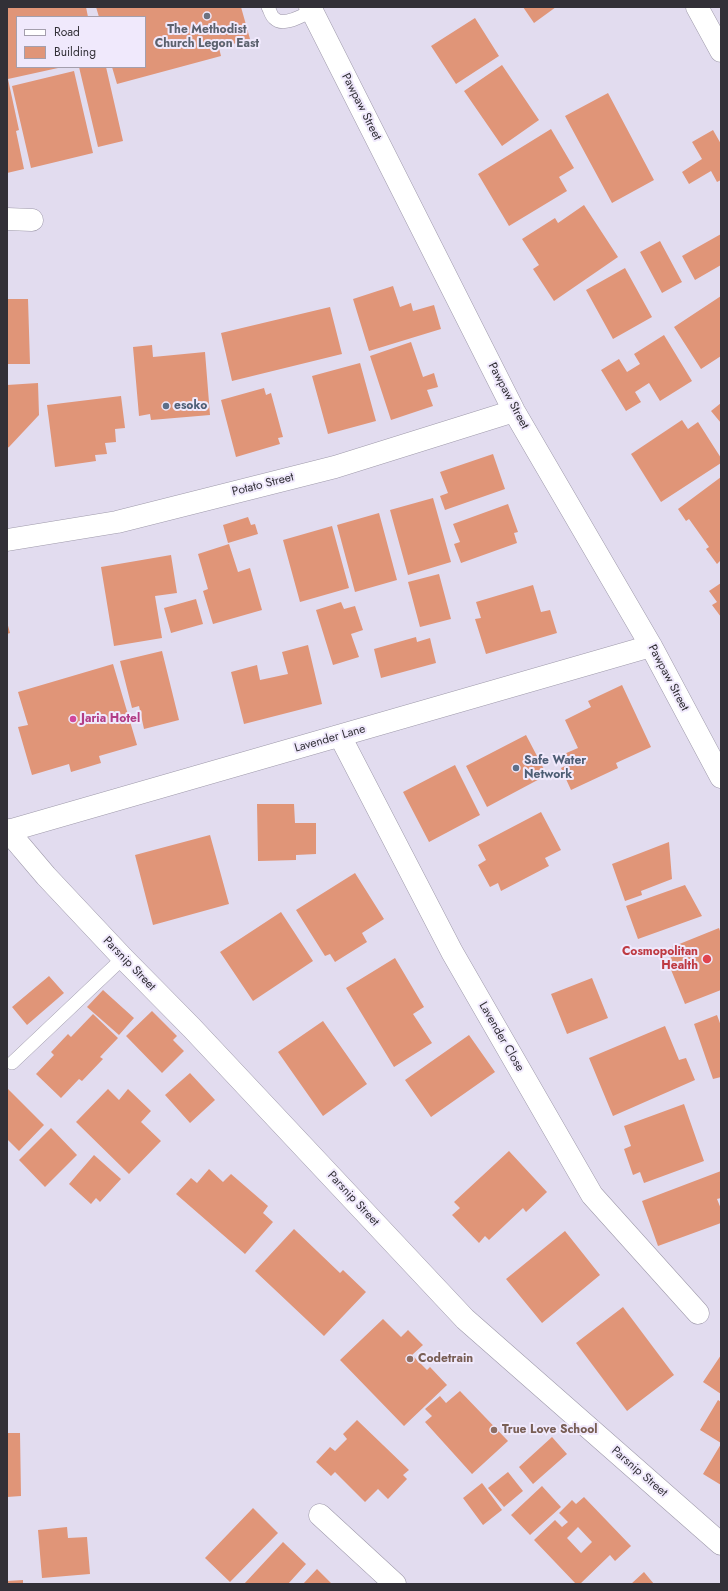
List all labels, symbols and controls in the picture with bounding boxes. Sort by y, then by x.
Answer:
marker: The Methodist Church Legon East [202,11,212,21]
legend [16,16,146,68]
text: Road [54,23,80,41]
place label: The Methodist Church Legon East [155,23,259,51]
text: Building [54,43,96,61]
street label: Pawpaw Street [338,71,384,143]
street label: Pawpaw Street [484,360,532,432]
place label: esoko [174,399,207,413]
marker: esoko [161,401,171,411]
street label: Potato Street [231,470,295,500]
street label: Pawpaw Street [644,642,692,714]
place label: Jaria Hotel [81,712,140,726]
marker: Jaria Hotel [68,714,78,724]
street label: Lavender Lane [293,722,367,756]
place label: Safe Water Network [524,754,586,782]
marker: Safe Water Network [511,763,521,773]
street label: Parsnip Street [100,934,158,994]
place label: Cosmopolitan Health [622,945,698,973]
marker: Cosmopolitan Health [701,953,713,965]
street label: Lavender Close [475,1000,527,1074]
street label: Parsnip Street [324,1169,382,1229]
place label: Codetrain [418,1352,473,1366]
marker: Codetrain [405,1354,415,1364]
place label: True Love School [502,1423,598,1437]
marker: True Love School [489,1425,499,1435]
street label: Parsnip Street [608,1444,670,1500]

